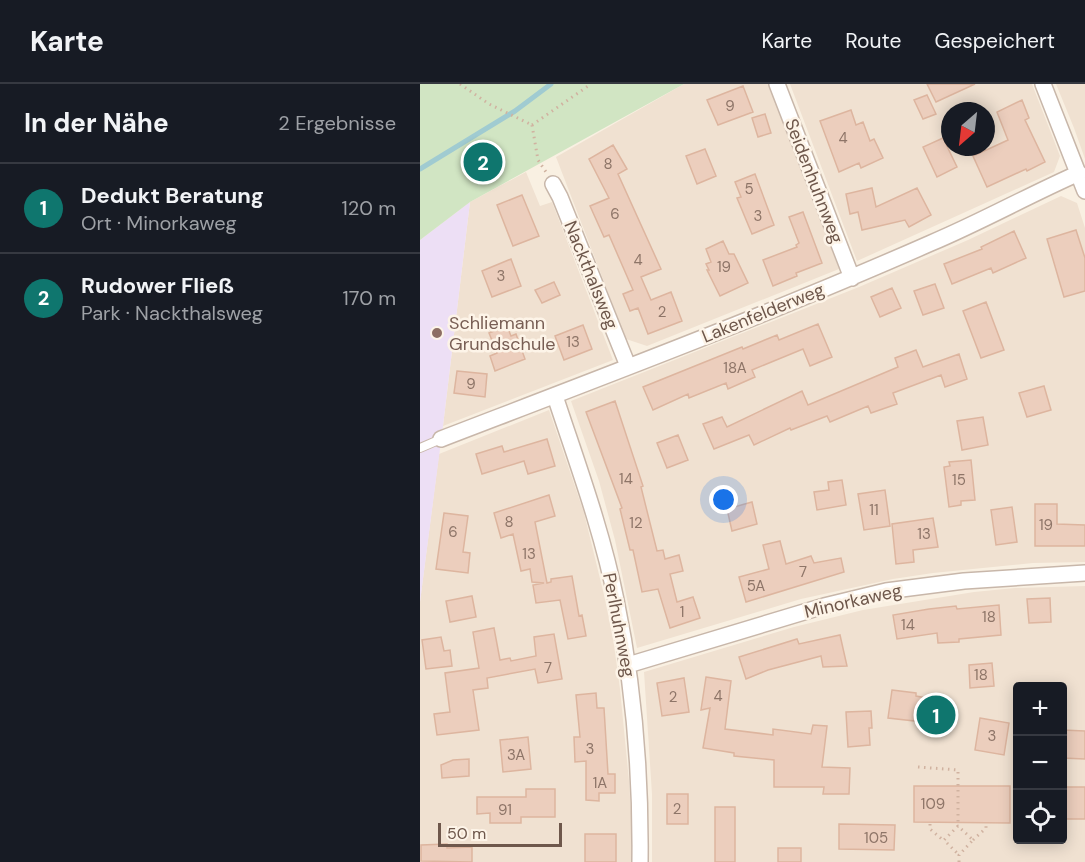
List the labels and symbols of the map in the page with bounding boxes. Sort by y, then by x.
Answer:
house number: 9 [725,96,735,116]
north arrow [941,102,995,156]
street label: Seidenhuhnweg [779,115,849,247]
house number: 4 [838,128,848,148]
pin: 2 [464,140,502,184]
house number: 8 [603,154,613,174]
house number: 5 [744,179,754,199]
house number: 6 [610,204,620,224]
house number: 3 [754,206,762,226]
street label: Nackthalsweg [558,217,624,333]
house number: 4 [633,250,643,270]
house number: 19 [717,257,731,277]
house number: 3 [497,266,505,286]
street label: Lakenfelderweg [698,278,828,348]
house number: 2 [658,302,666,322]
place label: Schliemann Grundschule [449,311,555,356]
marker: Schliemann Grundschule [430,326,444,340]
house number: 13 [566,332,580,352]
house number: 18A [723,358,747,378]
house number: 9 [466,374,476,394]
house number: 14 [619,469,633,489]
house number: 15 [952,470,966,490]
your location [709,485,738,514]
house number: 11 [869,500,879,520]
house number: 8 [504,512,514,532]
house number: 12 [629,513,643,533]
house number: 19 [1039,515,1053,535]
house number: 6 [448,522,458,542]
house number: 13 [917,524,931,544]
house number: 13 [522,544,536,564]
house number: 7 [799,562,807,582]
street label: Perlhuhnweg [597,571,641,679]
house number: 5A [747,576,765,596]
street label: Minorkaweg [802,578,904,624]
house number: 1 [680,602,684,622]
house number: 18 [982,607,996,627]
house number: 14 [901,615,915,635]
house number: 7 [544,658,552,678]
house number: 18 [974,665,988,685]
house number: 4 [713,686,723,706]
house number: 2 [669,687,677,707]
pin: 1 [916,692,956,738]
house number: 3 [988,726,996,746]
house number: 3 [586,739,594,759]
house number: 3A [507,745,525,765]
house number: 1A [593,773,607,793]
house number: 109 [921,794,945,814]
house number: 2 [673,799,681,819]
house number: 91 [498,800,512,820]
scale bar [438,820,562,848]
house number: 105 [864,828,888,848]

